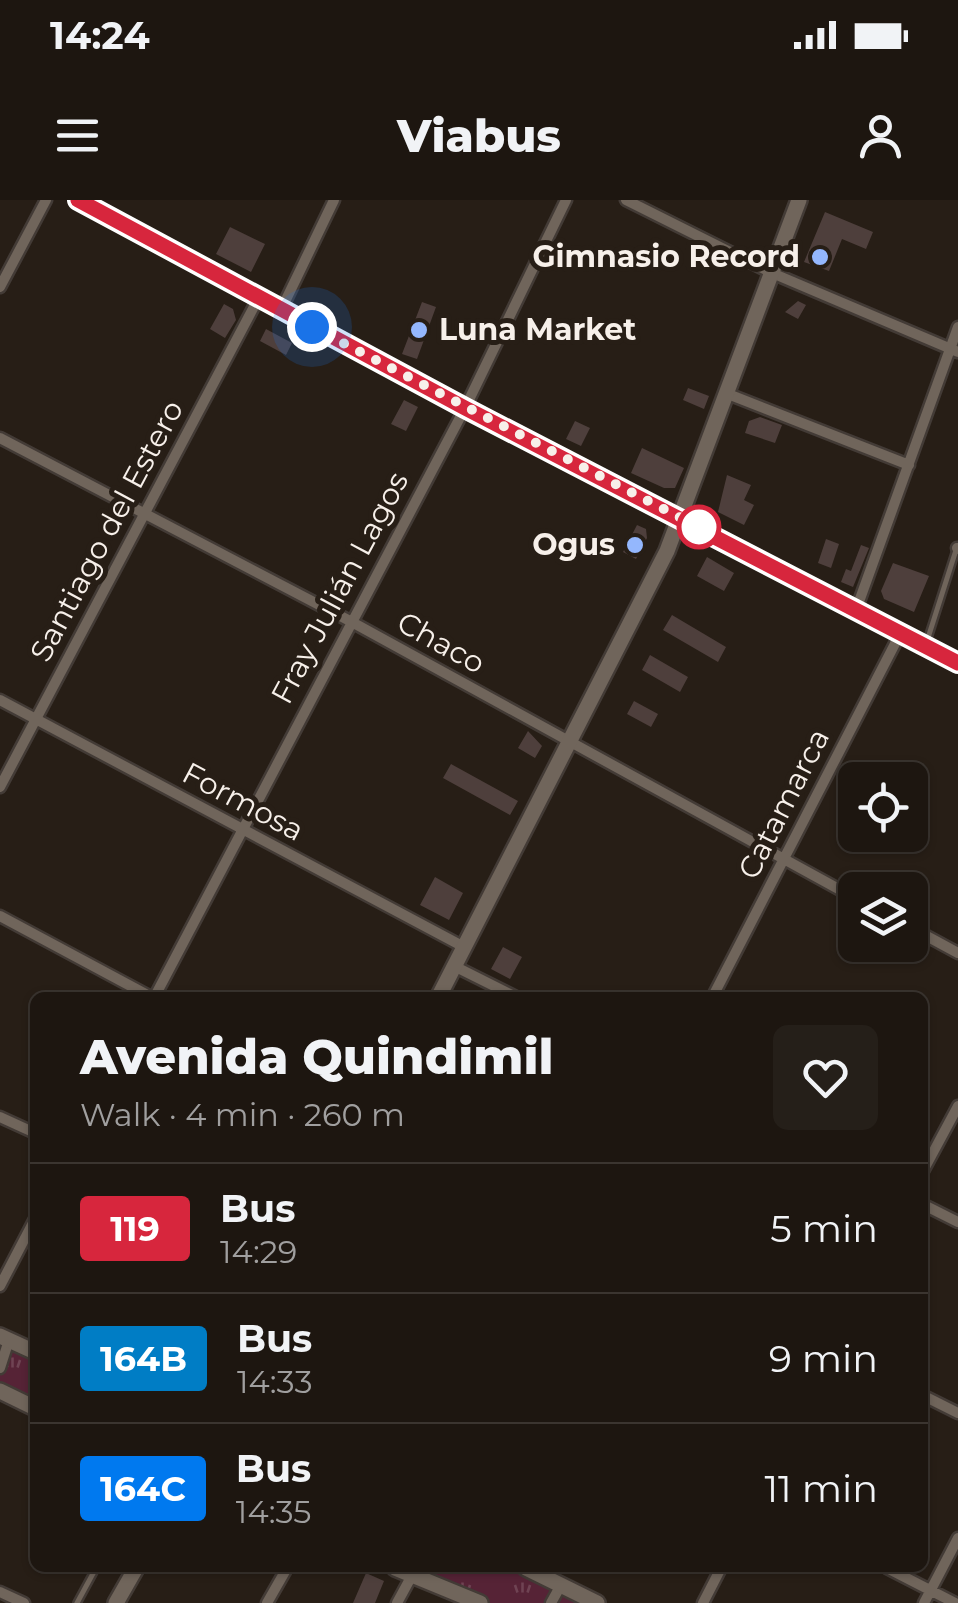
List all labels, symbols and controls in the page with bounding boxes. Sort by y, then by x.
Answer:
text: 14:24 [50,12,150,59]
icon: menu [50,108,105,163]
text: Viabus [397,108,561,163]
icon: person [853,108,908,163]
place label: Gimnasio Record [532,238,800,275]
marker: Gimnasio Record [809,246,831,268]
your location [287,302,337,352]
place label: Luna Market [439,311,636,348]
marker: Luna Market [408,319,430,341]
street label: Santiago del Estero [22,394,191,668]
street label: Fray Julián Lagos [263,465,416,710]
unlabelled marker [678,506,720,548]
place label: Ogus [532,526,615,563]
marker: Ogus [624,534,646,556]
street label: Chaco [391,603,492,682]
street label: Catamarca [730,722,837,885]
street label: Formosa [176,754,310,849]
map controls [838,762,928,962]
button: locate [838,762,928,852]
button: layers [838,872,928,962]
button: heart [773,1025,878,1130]
text: Avenida Quindimil [80,1028,554,1086]
text: Walk · 4 min · 260 m [80,1095,405,1134]
text: Bus [220,1185,295,1232]
text: 5 min [770,1205,878,1252]
text: 119 [110,1207,160,1250]
text: 14:29 [220,1232,297,1271]
text: Bus [237,1315,312,1362]
text: 9 min [769,1335,878,1382]
text: 164B [100,1337,187,1380]
text: 14:33 [237,1362,313,1401]
text: Bus [236,1445,311,1492]
text: 11 min [764,1465,878,1512]
text: 164C [100,1467,186,1510]
text: 14:35 [236,1492,311,1531]

